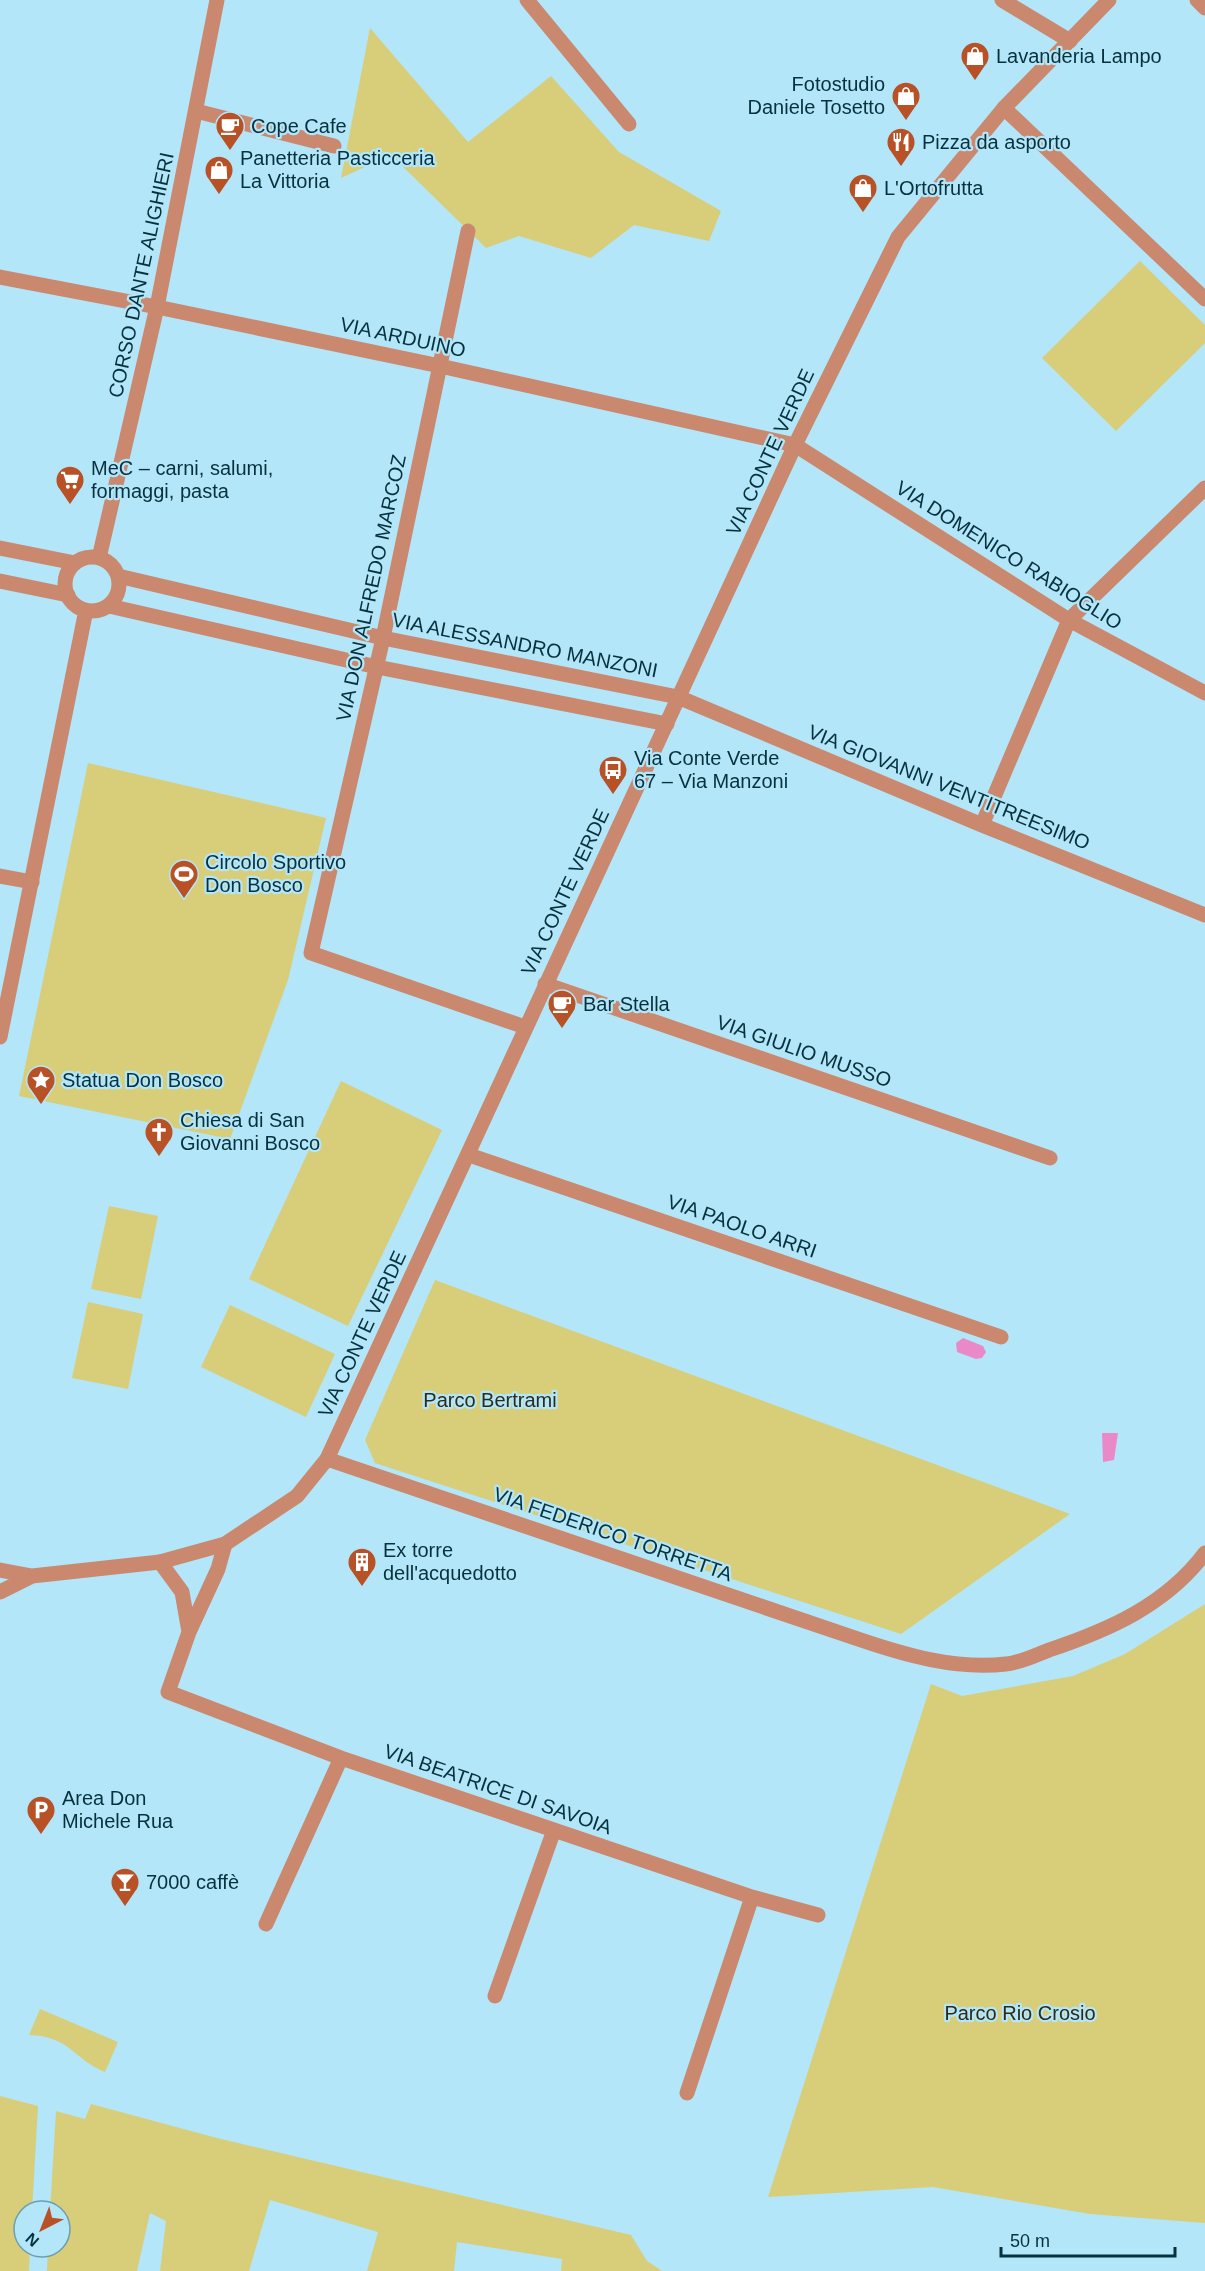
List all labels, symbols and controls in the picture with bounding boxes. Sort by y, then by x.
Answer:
shop icon: Lavanderia Lampo [959,40,991,82]
place label: Lavanderia Lampo [996,45,1162,67]
place label: Fotostudio Daniele Tosetto [748,73,885,118]
shop icon: Fotostudio Daniele Tosetto [890,80,922,122]
cafe icon: Cope Cafe [214,110,246,152]
place label: Cope Cafe [251,115,347,137]
restaurant icon: Pizza da asporto [885,126,917,168]
place label: Pizza da asporto [922,131,1071,153]
place label: Panetteria Pasticceria La Vittoria [240,147,435,192]
street label: CORSO DANTE ALIGHIERI [104,150,178,400]
shop icon: Panetteria Pasticceria La Vittoria [203,154,235,196]
shop icon: L'Ortofrutta [847,172,879,214]
place label: L'Ortofrutta [884,177,984,199]
street label: VIA ARDUINO [338,313,468,361]
street label: VIA CONTE VERDE [722,365,818,539]
street label: VIA DON ALFREDO MARCOZ [332,453,410,723]
place label: MeC – carni, salumi, formaggi, pasta [91,457,273,502]
supermarket icon: MeC – carni, salumi, formaggi, pasta [54,464,86,506]
street label: VIA DOMENICO RABIOGLIO [892,476,1126,634]
street label: VIA ALESSANDRO MANZONI [390,608,660,682]
street label: VIA GIOVANNI VENTITREESIMO [805,720,1093,854]
place label: Via Conte Verde 67 – Via Manzoni [634,747,788,792]
bus stop icon: Via Conte Verde 67 – Via Manzoni [597,754,629,796]
street label: VIA CONTE VERDE [517,805,613,979]
place label: Circolo Sportivo Don Bosco [205,851,346,896]
sports icon: Circolo Sportivo Don Bosco [168,858,200,900]
cafe icon: Bar Stella [546,988,578,1030]
place label: Bar Stella [583,993,671,1015]
street label: VIA GIULIO MUSSO [714,1011,894,1091]
place icon: Statua Don Bosco [25,1064,57,1106]
place label: Statua Don Bosco [62,1069,223,1091]
place label: Chiesa di San Giovanni Bosco [180,1109,320,1154]
church icon: Chiesa di San Giovanni Bosco [143,1116,175,1158]
street label: VIA PAOLO ARRI [664,1190,820,1262]
street label: VIA CONTE VERDE [314,1247,410,1421]
park label: Parco Bertrami [423,1389,557,1411]
street label: VIA FEDERICO TORRETTA [491,1483,736,1585]
place label: Ex torre dell'acquedotto [383,1539,517,1584]
building icon: Ex torre dell'acquedotto [346,1546,378,1588]
street label: VIA BEATRICE DI SAVOIA [381,1740,615,1839]
place label: Area Don Michele Rua [62,1787,174,1832]
parking icon: Area Don Michele Rua [25,1794,57,1836]
bar icon: 7000 caffè [109,1866,141,1908]
place label: 7000 caffè [146,1871,239,1893]
park label: Parco Rio Crosio [944,2002,1096,2024]
north arrow [12,2199,72,2259]
scale bar [1001,2220,1175,2258]
text: N [22,2230,42,2250]
text: 50 m [1010,2231,1050,2251]

